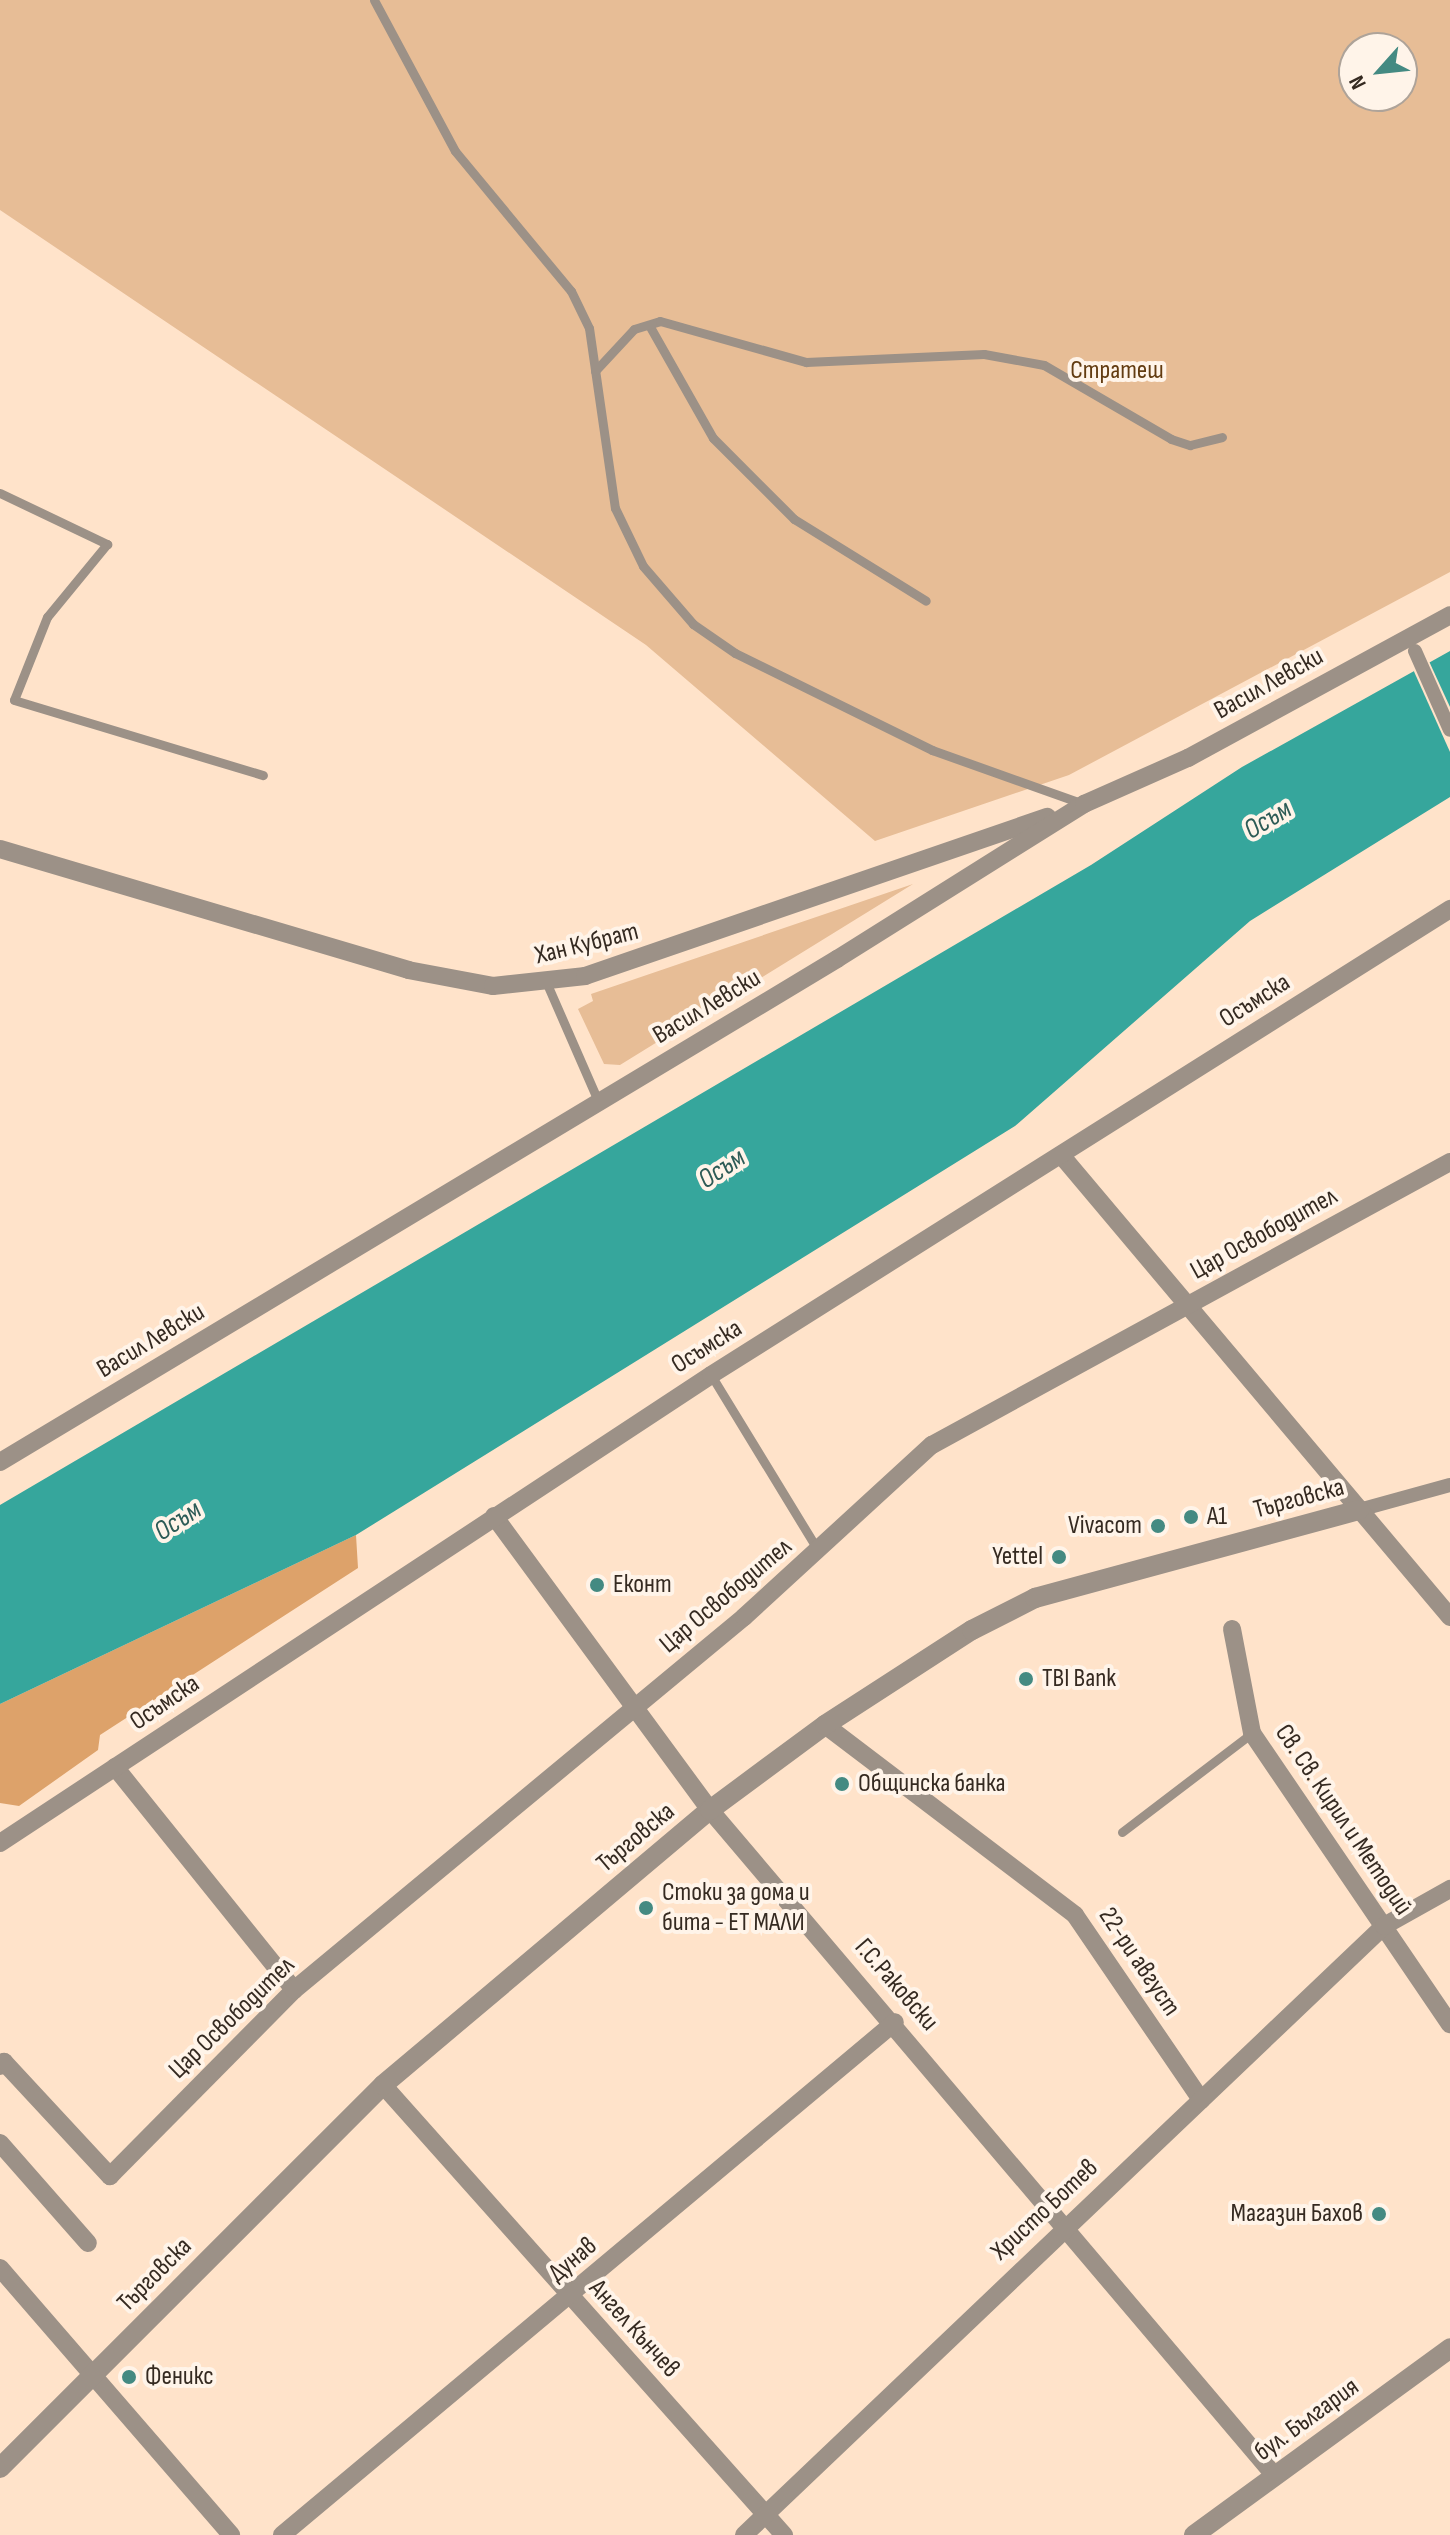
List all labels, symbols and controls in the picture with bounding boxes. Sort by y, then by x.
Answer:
north arrow [1338,32,1418,112]
text: N [1343,71,1373,94]
park label: Стратеш [1070,355,1164,387]
street label: Васил Левски [1209,641,1329,727]
water label: Осъм [1238,793,1298,847]
street label: Хан Кубрат [532,916,642,972]
street label: Васил Левски [648,963,766,1051]
street label: Осъмска [1214,967,1296,1035]
water label: Осъм [692,1141,752,1197]
street label: Цар Освободител [1185,1181,1343,1287]
street label: Васил Левски [92,1297,210,1385]
street label: Осъмска [666,1313,748,1381]
street label: Търговска [1250,1472,1348,1526]
water label: Осъм [148,1493,208,1549]
place label: A1 [1207,1501,1227,1533]
marker: A1 [1182,1508,1200,1526]
place label: Vivacom [1068,1510,1142,1542]
marker: Vivacom [1149,1517,1167,1535]
street label: Цар Освободител [654,1532,798,1660]
place label: Yettel [992,1541,1043,1573]
marker: Yettel [1050,1548,1068,1566]
place label: Еконт [613,1569,672,1601]
marker: Еконт [588,1576,606,1594]
place label: TBI Bank [1042,1663,1116,1695]
street label: Осъмска [124,1668,206,1738]
marker: TBI Bank [1017,1670,1035,1688]
street label: Св. Св. Кирил и Методий [1268,1719,1418,1921]
place label: Общинска банка [858,1768,1006,1800]
marker: Общинска банка [833,1775,851,1793]
street label: Търговска [591,1796,681,1880]
place label: Стоки за дома и бита - ЕТ МАЛИ [662,1877,809,1938]
marker: Стоки за дома и бита - ЕТ МАЛИ [637,1899,655,1917]
street label: 22-ри август [1091,1902,1187,2022]
street label: Г.С.Раковски [848,1933,944,2037]
street label: Цар Освободител [163,1950,301,2086]
street label: Христо Ботев [985,2153,1105,2267]
place label: Магазин Бахов [1231,2198,1363,2230]
marker: Магазин Бахов [1370,2205,1388,2223]
street label: Търговска [111,2231,199,2319]
street label: Дунав [542,2231,604,2289]
street label: Ангел Кънчев [582,2274,686,2384]
place label: Феникс [145,2361,214,2393]
marker: Феникс [120,2368,138,2386]
street label: бул. България [1249,2372,1365,2468]

